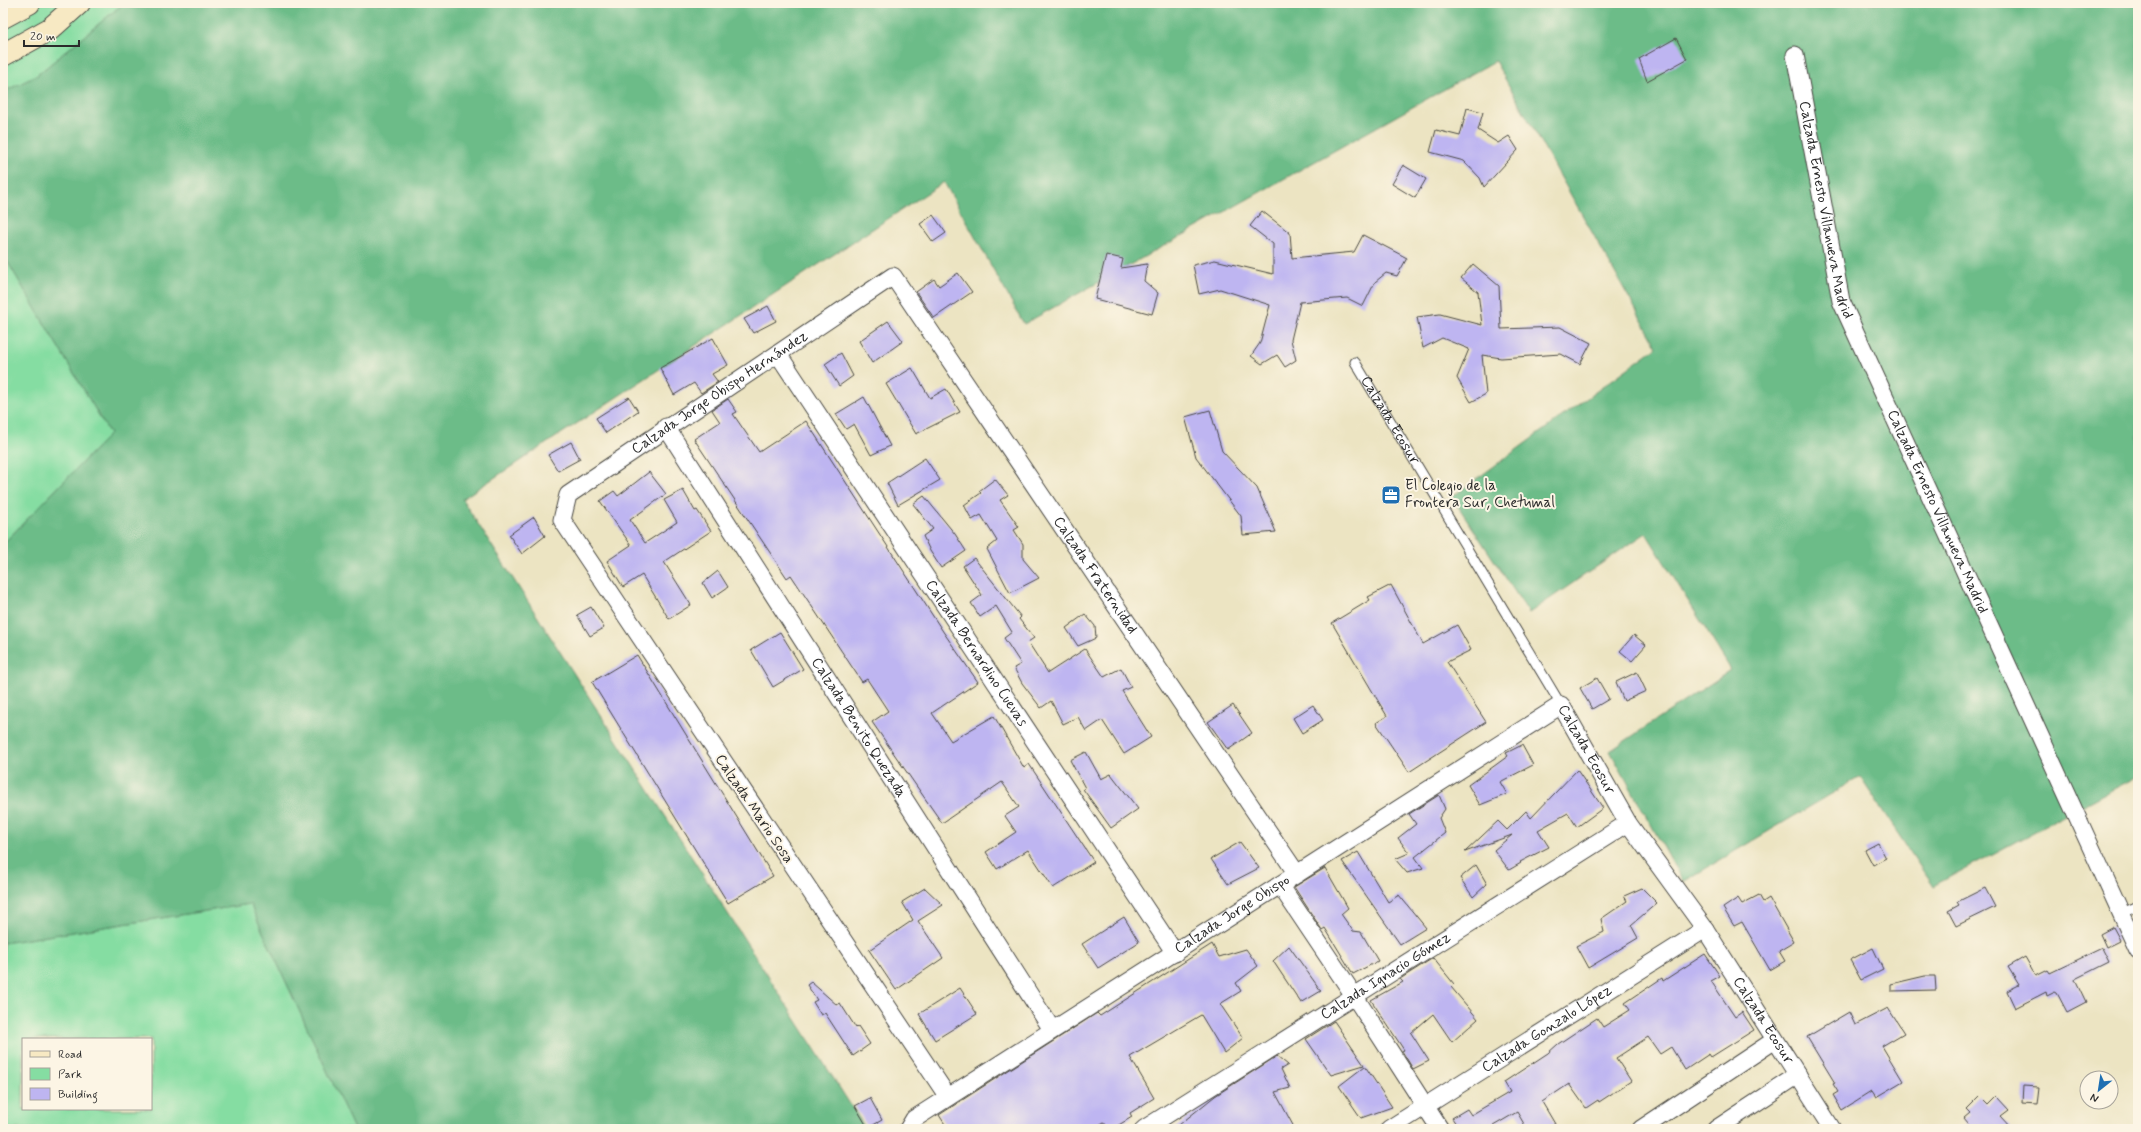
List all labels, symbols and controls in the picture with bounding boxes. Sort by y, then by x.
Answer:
scale bar [24,22,79,48]
text: 20 m [30,29,56,45]
street label: Calzada Ernesto Villanueva Madrid [1794,99,1858,322]
street label: Calzada Jorge Obispo Hernández [628,326,812,459]
street label: Calzada Ecosur [1356,372,1424,468]
street label: Calzada Ernesto Villanueva Madrid [1882,407,1993,617]
place label: El Colegio de la Frontera Sur, Chetumal [1405,476,1555,513]
office icon: El Colegio de la Frontera Sur, Chetumal [1380,484,1402,506]
street label: Calzada Fraternidad [1048,513,1142,638]
street label: Calzada Bernardino Cuevas [920,576,1032,731]
street label: Calzada Benito Quezada [806,654,911,802]
street label: Calzada Ecosur [1553,701,1620,798]
street label: Calzada Mario Sosa [710,750,798,868]
street label: Calzada Jorge Obispo [1171,870,1294,959]
street label: Calzada Ignacio Gómez [1317,928,1455,1025]
street label: Calzada Ecosur [1728,973,1798,1068]
street label: Calzada Gonzalo López [1478,980,1616,1078]
legend [22,1038,152,1110]
text: Road [58,1047,82,1063]
text: Park [58,1067,82,1083]
north arrow [2079,1070,2119,1110]
text: Building [58,1087,98,1104]
text: N [2088,1090,2101,1106]

